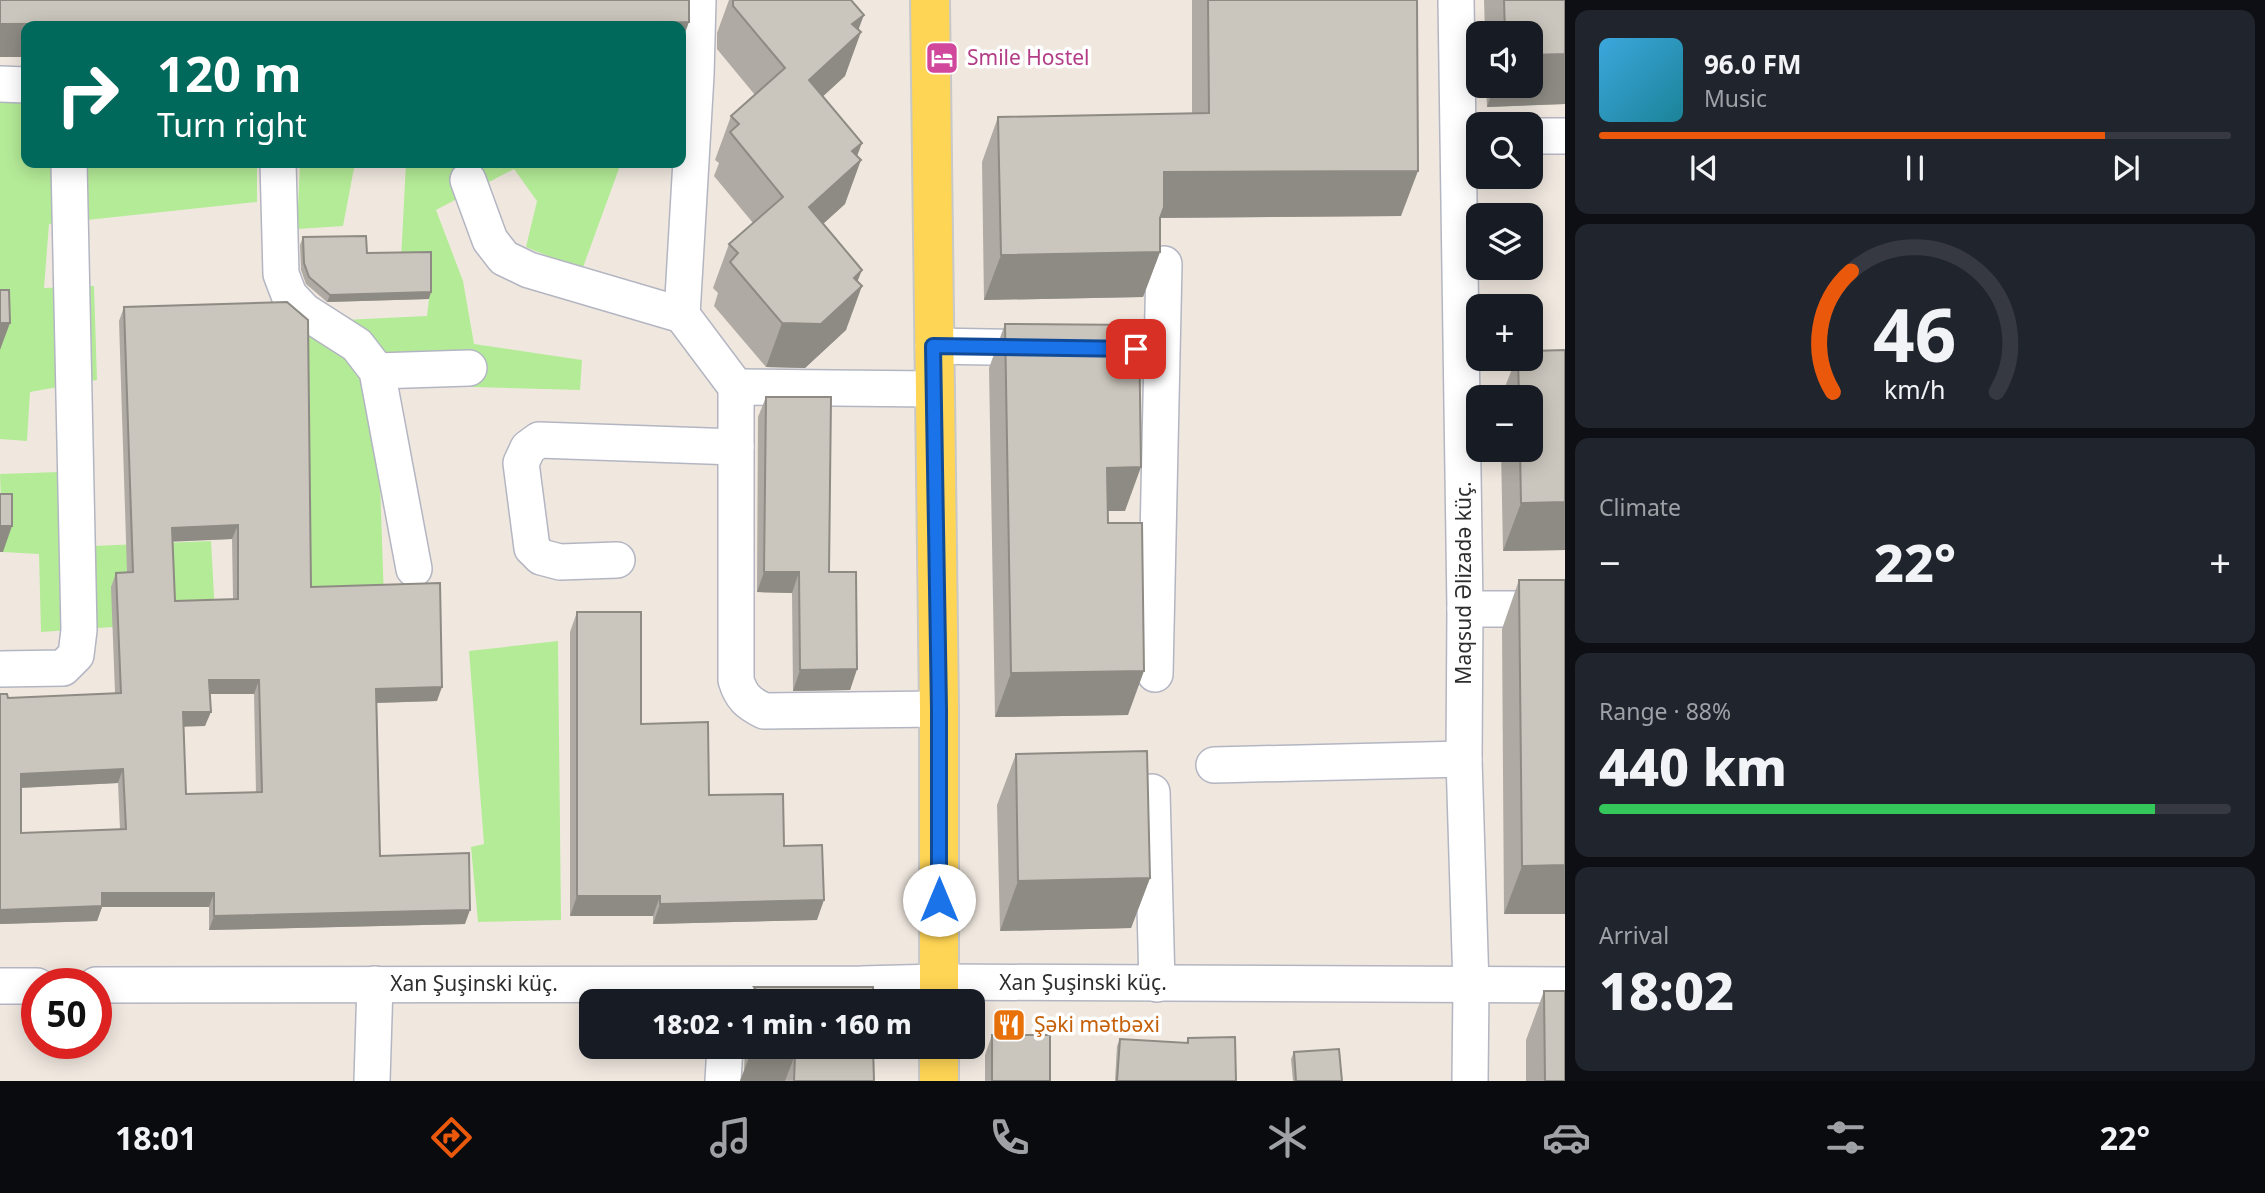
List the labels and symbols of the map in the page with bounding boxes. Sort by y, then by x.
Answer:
hotel icon: Smile Hostel [923,39,961,77]
place label: Smile Hostel [967,43,1089,71]
pin [1106,319,1166,379]
street label: Maqsud Əlizadə küç. [1449,481,1477,685]
position arrow [902,863,976,937]
speed limit sign: 50 [21,968,112,1059]
street label: Xan Şuşinski küç. [999,968,1167,996]
street label: Xan Şuşinski küç. [390,969,558,997]
restaurant icon: Şəki mətbəxi [990,1006,1028,1044]
place label: Şəki mətbəxi [1034,1010,1160,1038]

